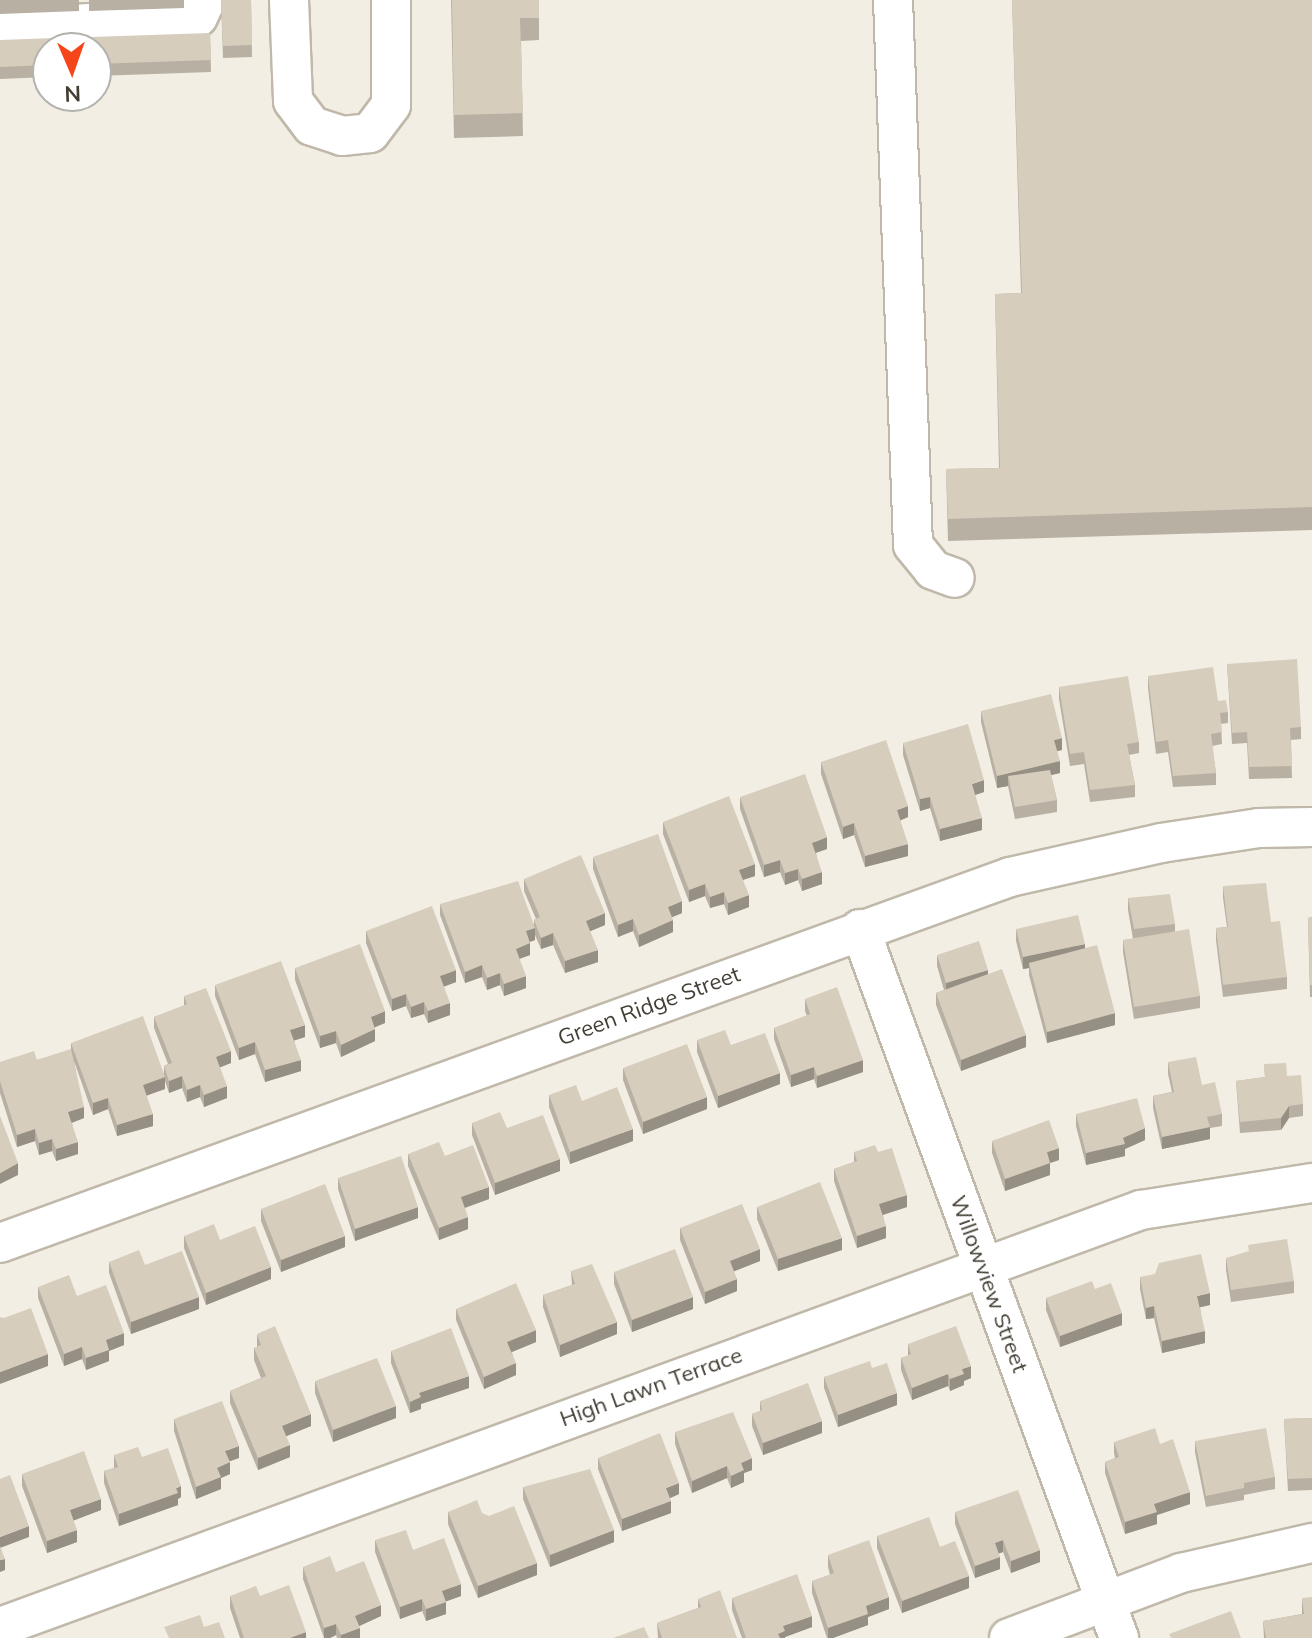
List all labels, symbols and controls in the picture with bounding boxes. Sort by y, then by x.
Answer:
north arrow [32,32,112,112]
text: N [64,80,82,108]
street label: Green Ridge Street [554,961,744,1051]
street label: Willowview Street [945,1192,1033,1376]
street label: High Lawn Terrace [556,1342,746,1432]

